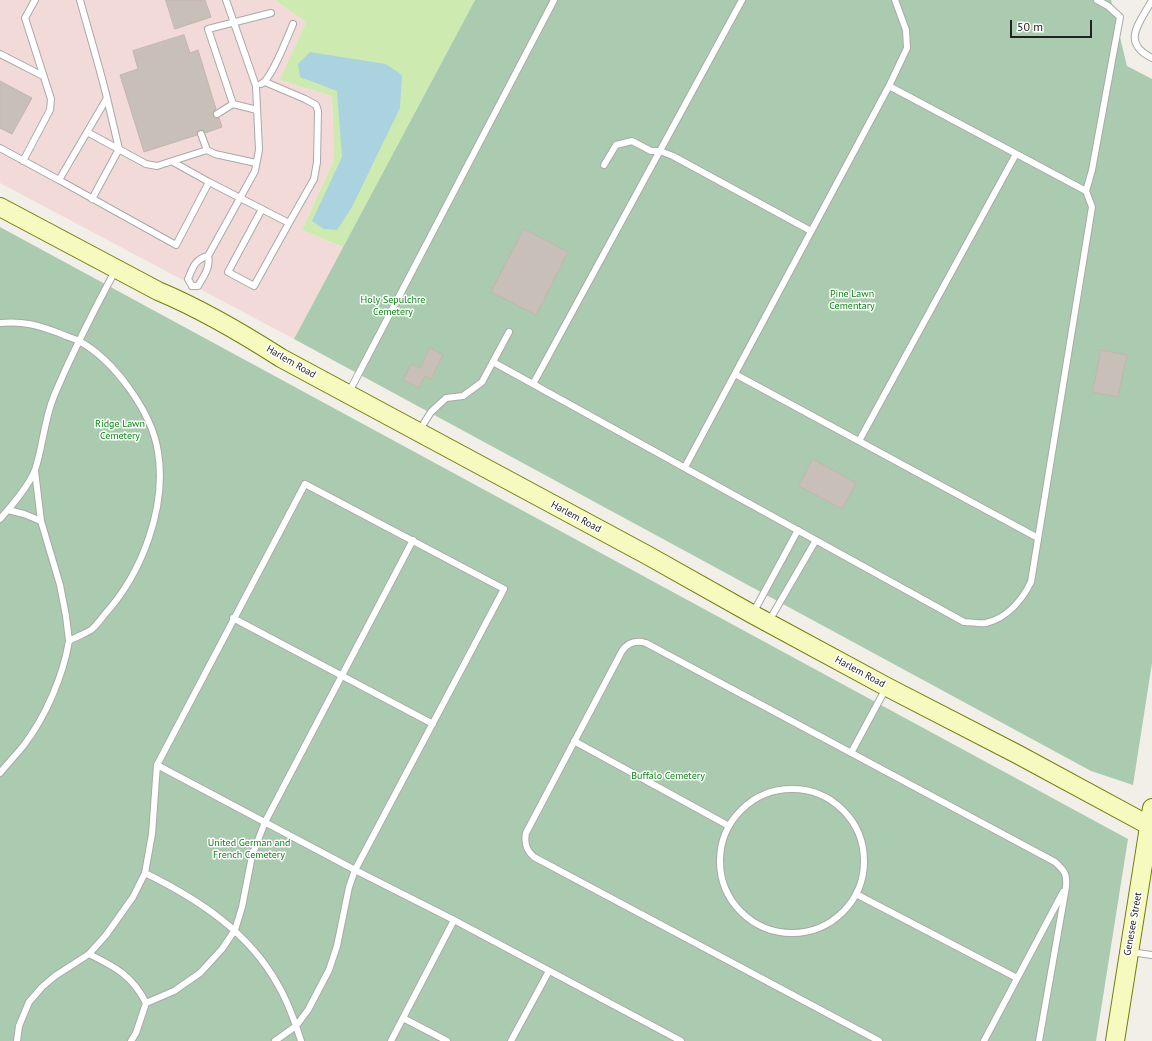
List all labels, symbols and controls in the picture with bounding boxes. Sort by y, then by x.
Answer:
scale bar [1012,12,1094,38]
text: 50 m [1017,19,1043,34]
park label: Pine Lawn Cementary [829,288,875,312]
park label: Holy Sepulchre Cemetery [361,294,425,318]
street label: Harlem Road [264,343,318,381]
park label: Ridge Lawn Cemetery [95,418,145,442]
street label: Harlem Road [549,499,603,535]
street label: Harlem Road [833,654,887,690]
park label: Buffalo Cemetery [631,770,705,782]
park label: United German and French Cemetery [208,837,290,860]
street label: Genesee Street [1122,891,1144,957]

